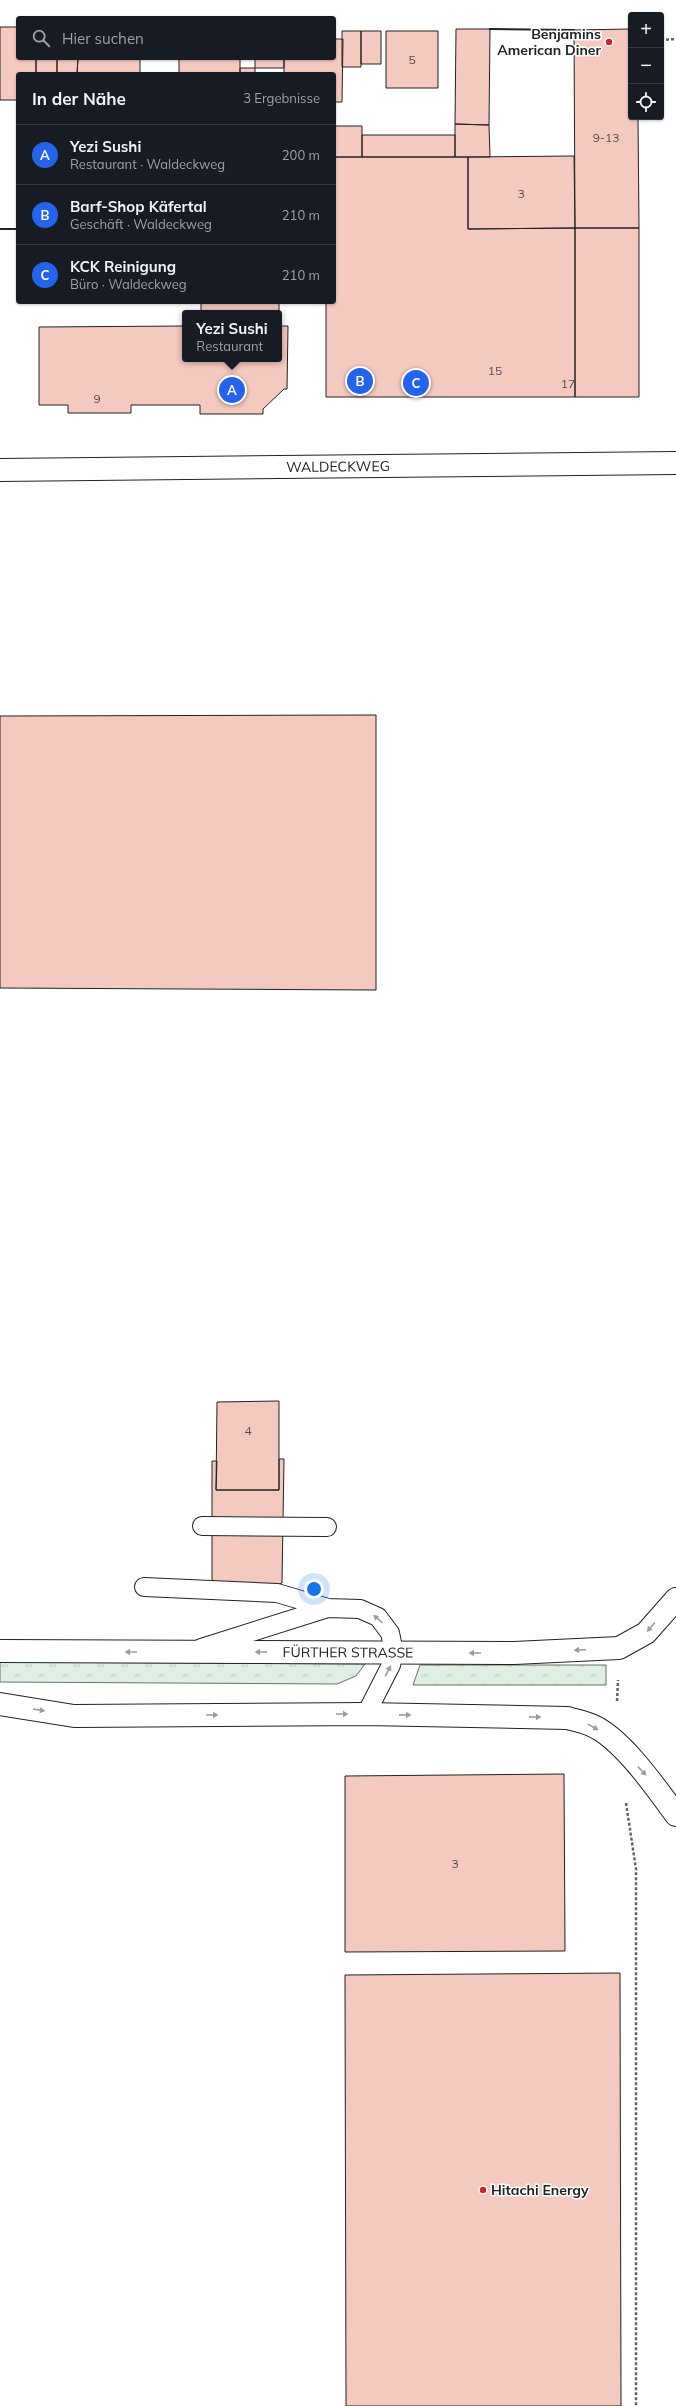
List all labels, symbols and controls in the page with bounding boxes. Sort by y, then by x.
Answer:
map controls [628,12,664,120]
button: + [628,12,664,48]
search box [16,16,336,60]
place label: Benjamins American Diner [497,25,601,59]
icon: search [30,27,52,49]
text: Hier suchen [62,29,144,48]
marker: Benjamins American Diner [604,37,614,47]
button: − [628,48,664,84]
house number: 5 [408,52,416,67]
button: locate [628,84,664,120]
text: In der Nähe [32,88,126,109]
text: 3 Ergebnisse [243,90,320,106]
house number: 9-13 [593,130,619,145]
text: Yezi Sushi [70,137,141,156]
text: A [40,147,50,163]
text: 200 m [282,147,320,163]
text: Restaurant · Waldeckweg [70,156,225,172]
house number: 3 [517,186,525,201]
text: Barf-Shop Käfertal [70,197,207,216]
text: B [41,207,49,223]
text: 210 m [282,207,320,223]
text: Geschäft · Waldeckweg [70,216,212,232]
text: KCK Reinigung [70,257,176,276]
text: C [41,267,49,283]
text: 210 m [282,267,320,283]
text: Büro · Waldeckweg [70,276,187,292]
popup [182,310,282,362]
text: Yezi Sushi [196,319,268,338]
text: Restaurant [196,338,263,354]
house number: 15 [488,363,502,378]
pin: B [347,366,373,396]
pin: C [403,368,429,398]
pin: A [219,375,245,405]
house number: 17 [561,376,575,391]
house number: 9 [93,391,101,406]
street label: WALDECKWEG [286,457,390,476]
house number: 4 [244,1423,252,1438]
your location [304,1579,324,1599]
one-way arrow [373,1615,383,1623]
one-way arrow [646,1622,655,1633]
street label: FÜRTHER STRASSE [283,1643,413,1662]
one-way arrow [574,1646,586,1653]
one-way arrow [124,1649,137,1655]
one-way arrow [254,1649,267,1655]
one-way arrow [468,1650,481,1656]
one-way arrow [385,1666,391,1677]
one-way arrow [32,1707,45,1713]
one-way arrow [336,1711,349,1717]
one-way arrow [206,1712,219,1718]
one-way arrow [399,1712,412,1718]
one-way arrow [529,1714,542,1720]
one-way arrow [587,1723,599,1730]
one-way arrow [637,1766,647,1776]
house number: 3 [451,1856,459,1871]
place label: Hitachi Energy [491,2181,589,2199]
marker: Hitachi Energy [478,2185,488,2195]

